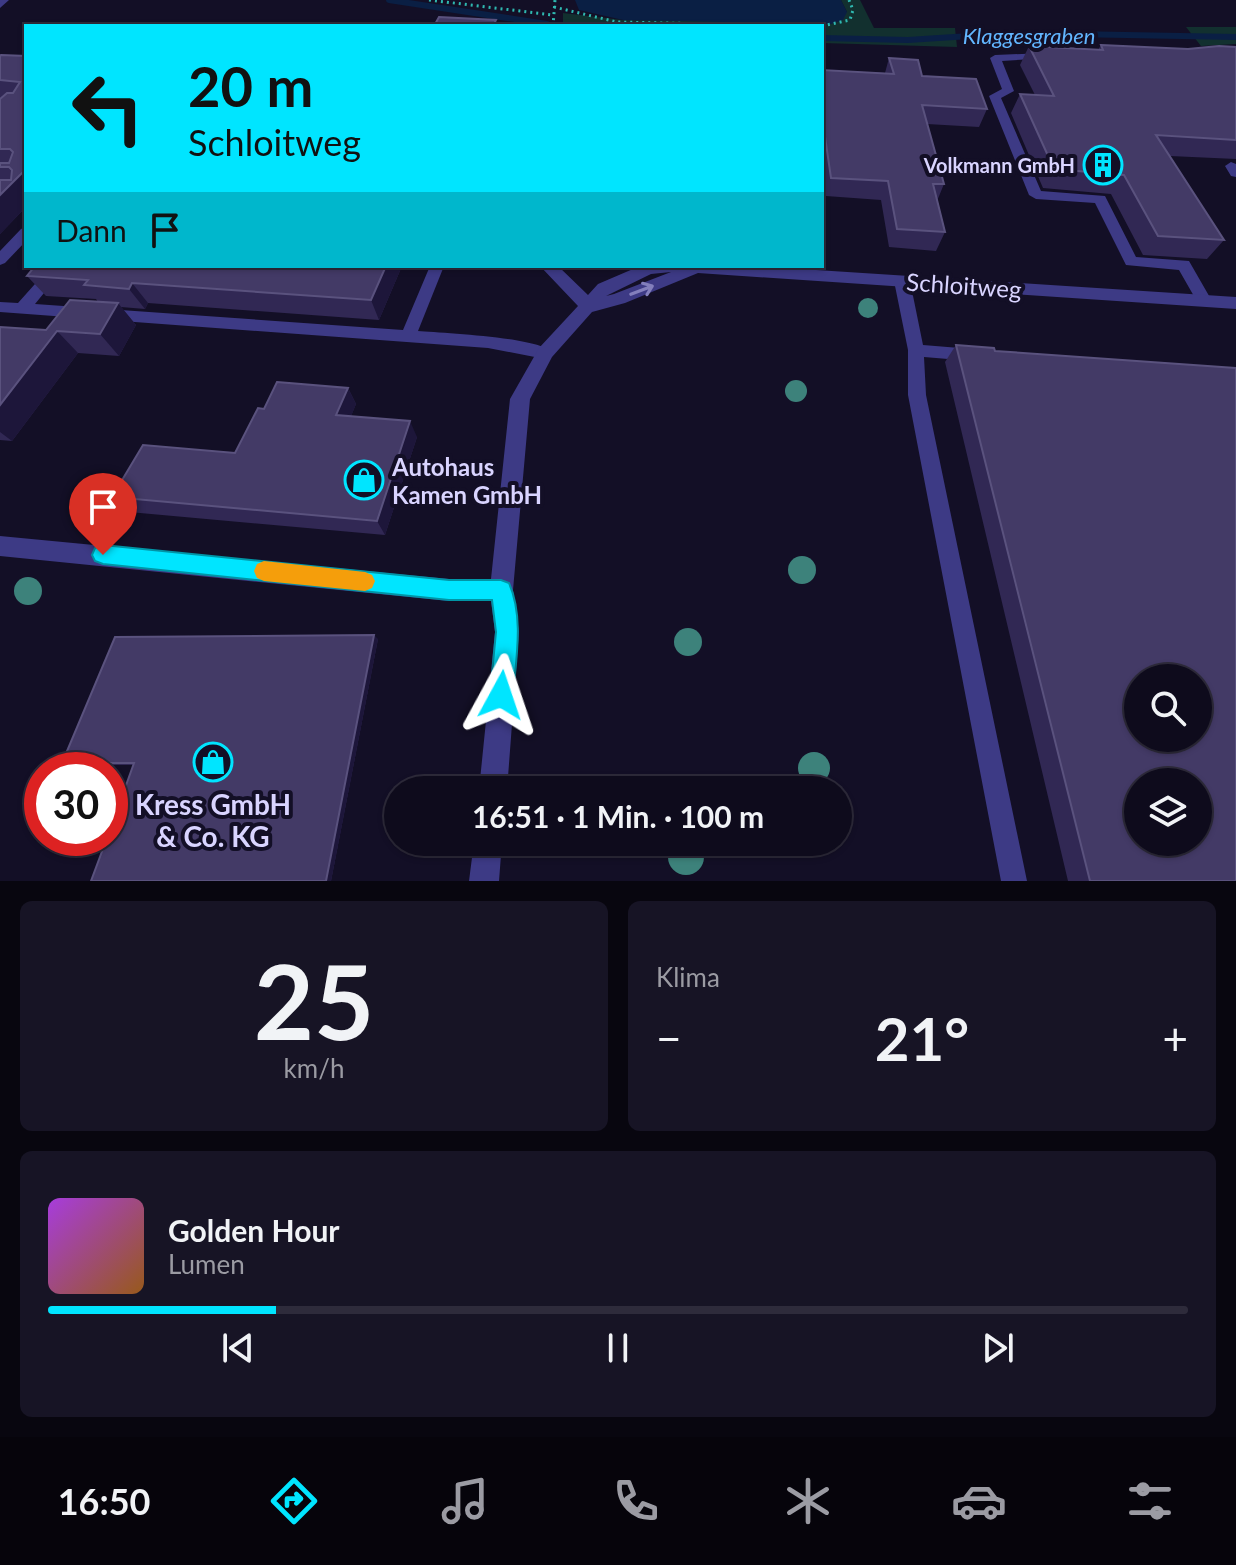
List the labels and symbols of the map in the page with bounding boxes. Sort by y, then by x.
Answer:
water label: Klaggesgraben [963,22,1095,49]
building icon: Volkmann GmbH [1082,144,1124,186]
place label: Volkmann GmbH [923,153,1075,177]
street label: Schloitweg [905,267,1023,303]
one-way arrow [629,282,654,296]
place label: Autohaus Kamen GmbH [391,452,542,509]
shop icon: Autohaus Kamen GmbH [343,459,385,501]
pin [69,473,137,555]
position arrow [459,653,543,737]
shop icon: Kress GmbH & Co. KG [192,741,234,783]
speed limit sign: 30 [24,752,128,856]
place label: Kress GmbH & Co. KG [135,787,291,853]

